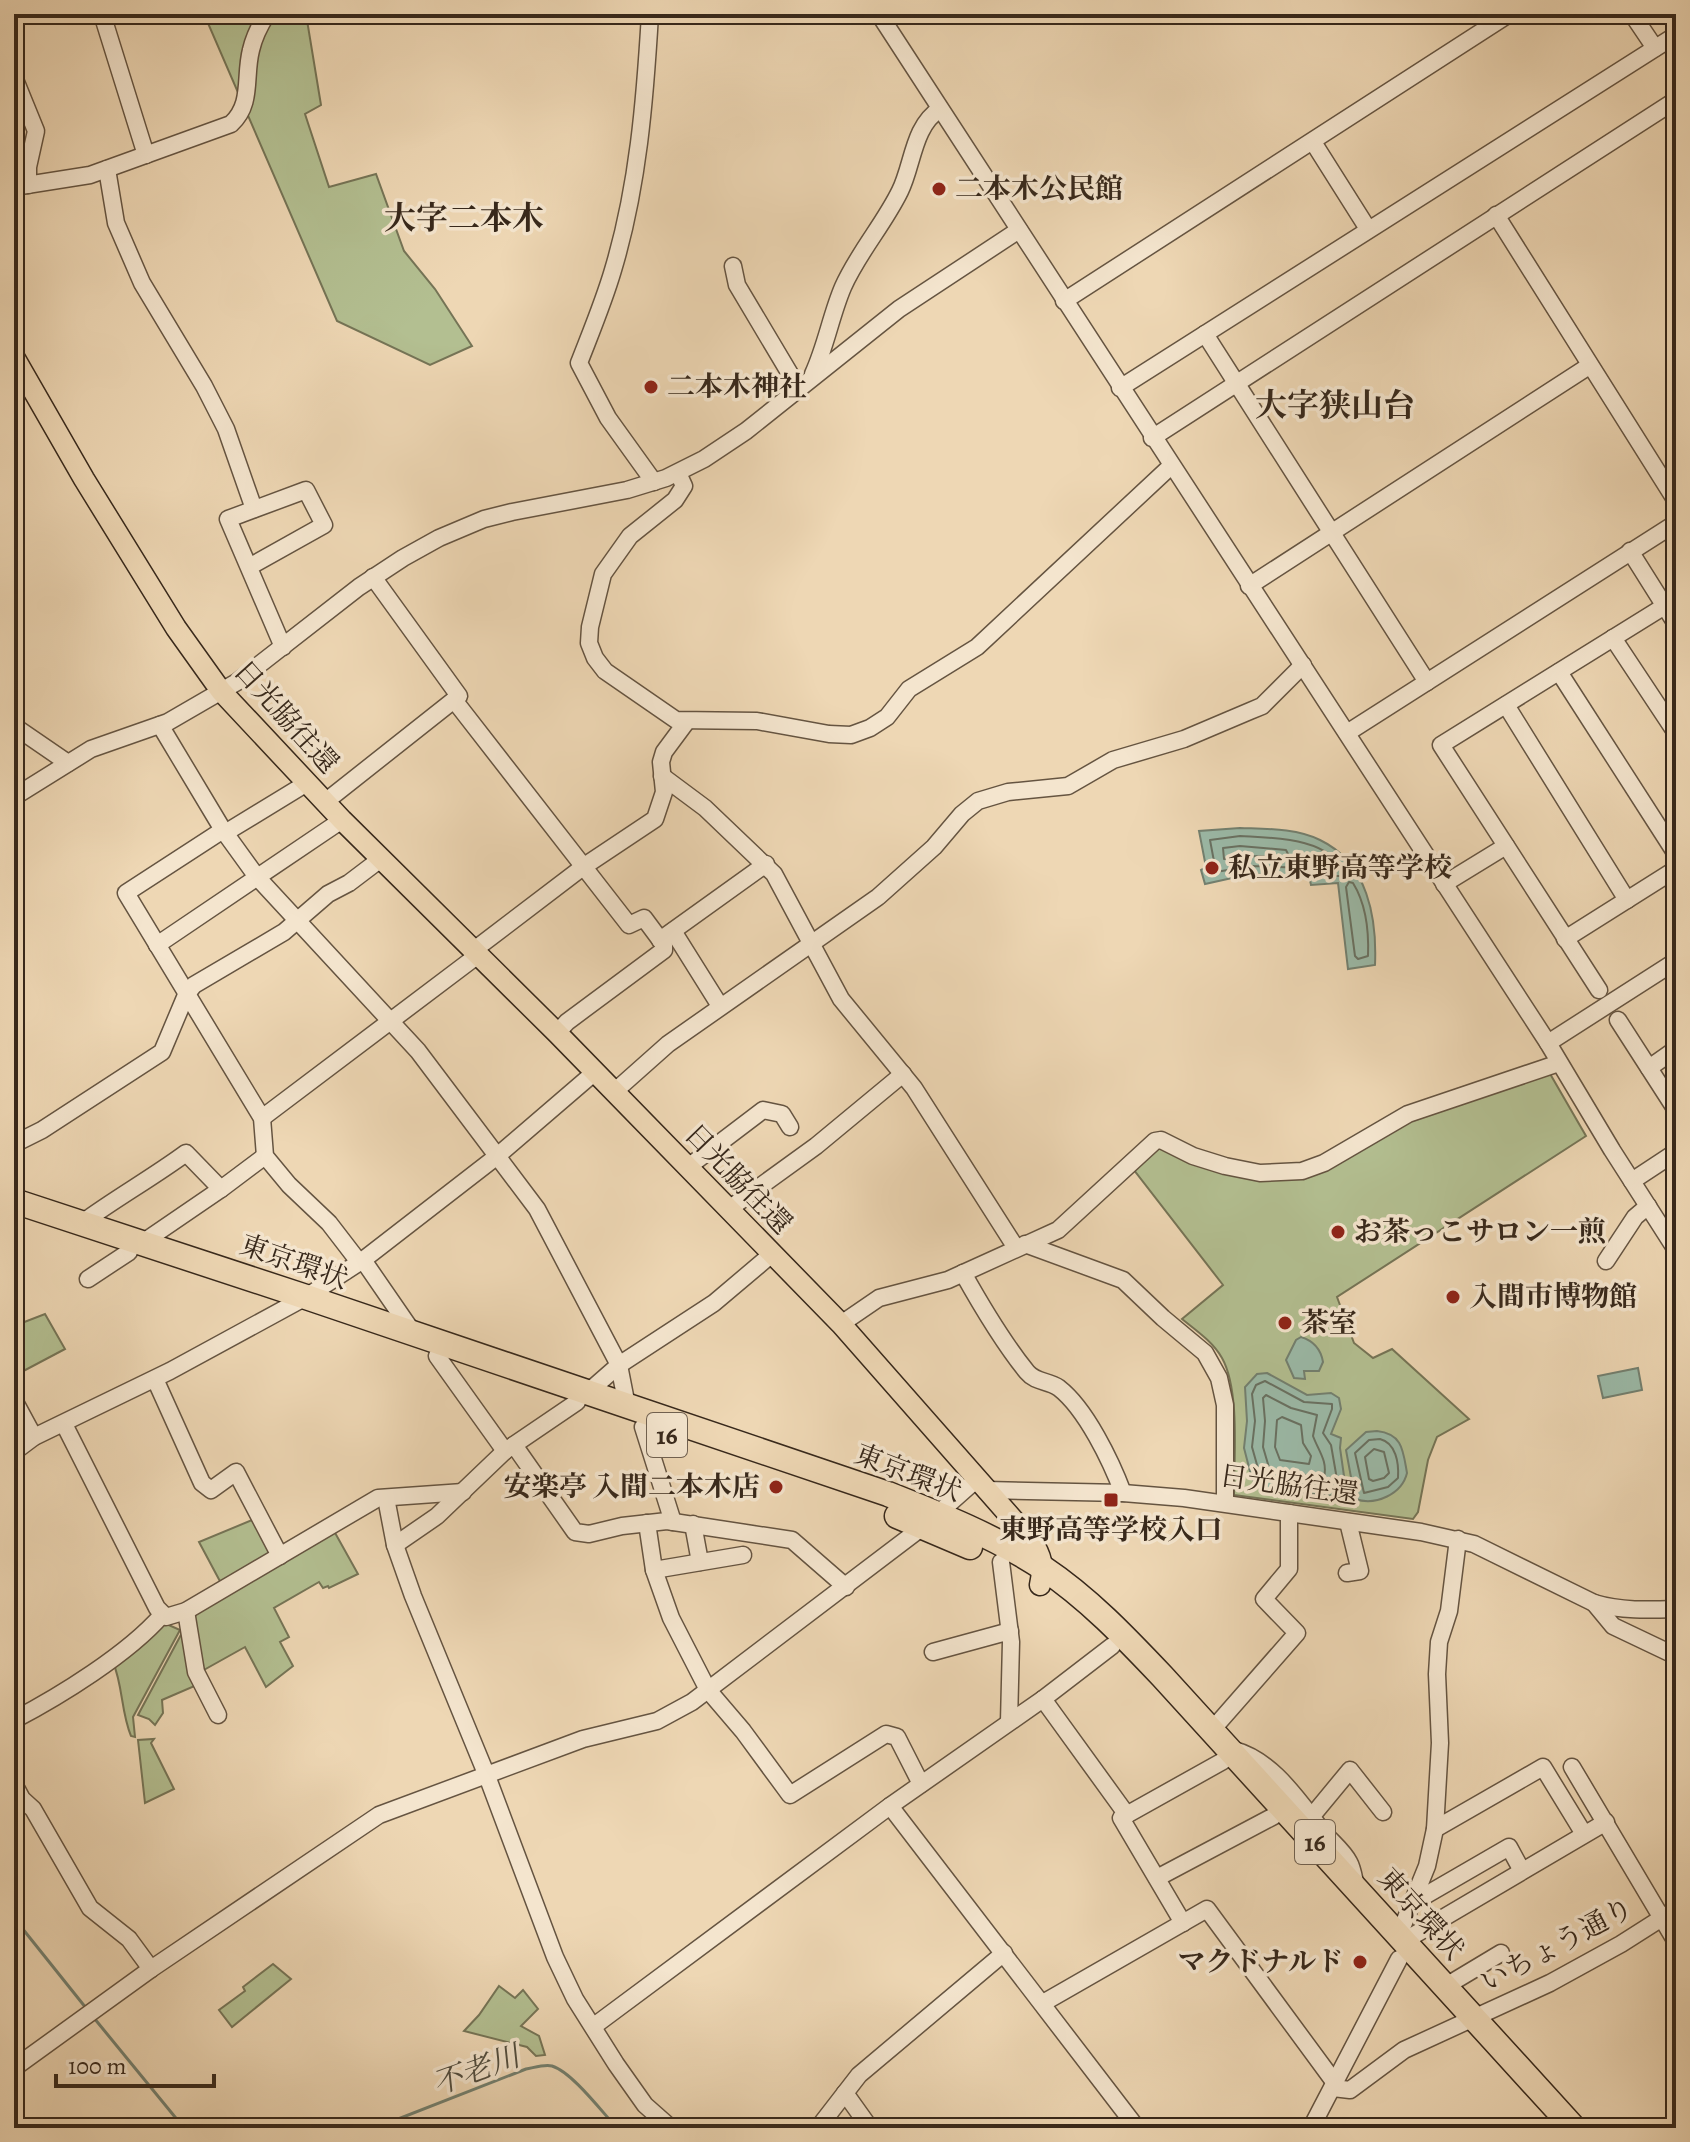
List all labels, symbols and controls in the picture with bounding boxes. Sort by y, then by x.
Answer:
place label: 二本木公民館 [955,170,1123,208]
marker: 二本木公民館 [930,180,948,198]
district label: 大字二本木 [384,196,544,240]
place label: 二本木神社 [667,368,807,406]
marker: 二本木神社 [642,378,660,396]
district label: 大字狭山台 [1255,383,1415,427]
street label: 日光脇往還 [225,652,347,782]
place label: 私立東野高等学校 [1228,849,1452,887]
marker: 私立東野高等学校 [1203,859,1221,877]
street label: 日光脇往還 [676,1115,800,1243]
place label: お茶っこサロン一煎 [1354,1213,1606,1251]
marker: お茶っこサロン一煎 [1329,1223,1347,1241]
street label: 東京環状 [235,1226,353,1298]
place label: 入間市博物館 [1469,1278,1637,1316]
marker: 入間市博物館 [1444,1288,1462,1306]
place label: 茶室 [1301,1304,1357,1342]
marker: 茶室 [1276,1314,1294,1332]
road number: 16 [647,1413,687,1457]
street label: 東京環状 [849,1435,967,1511]
street label: 日光脇往還 [1217,1456,1361,1514]
place label: 安楽亭 入間二本木店 [503,1468,760,1506]
marker: 安楽亭 入間二本木店 [767,1478,785,1496]
marker: 東野高等学校入口 [1102,1491,1120,1509]
place label: 東野高等学校入口 [999,1511,1223,1549]
road number: 16 [1295,1820,1335,1864]
street label: 東京環状 [1369,1860,1473,1968]
street label: いちょう通り [1474,1889,1640,2001]
place label: マクドナルド [1177,1943,1344,1981]
marker: マクドナルド [1351,1953,1369,1971]
water label: 不老川 [427,2035,528,2104]
scale bar [56,2038,214,2088]
text: 100 m [68,2050,127,2082]

